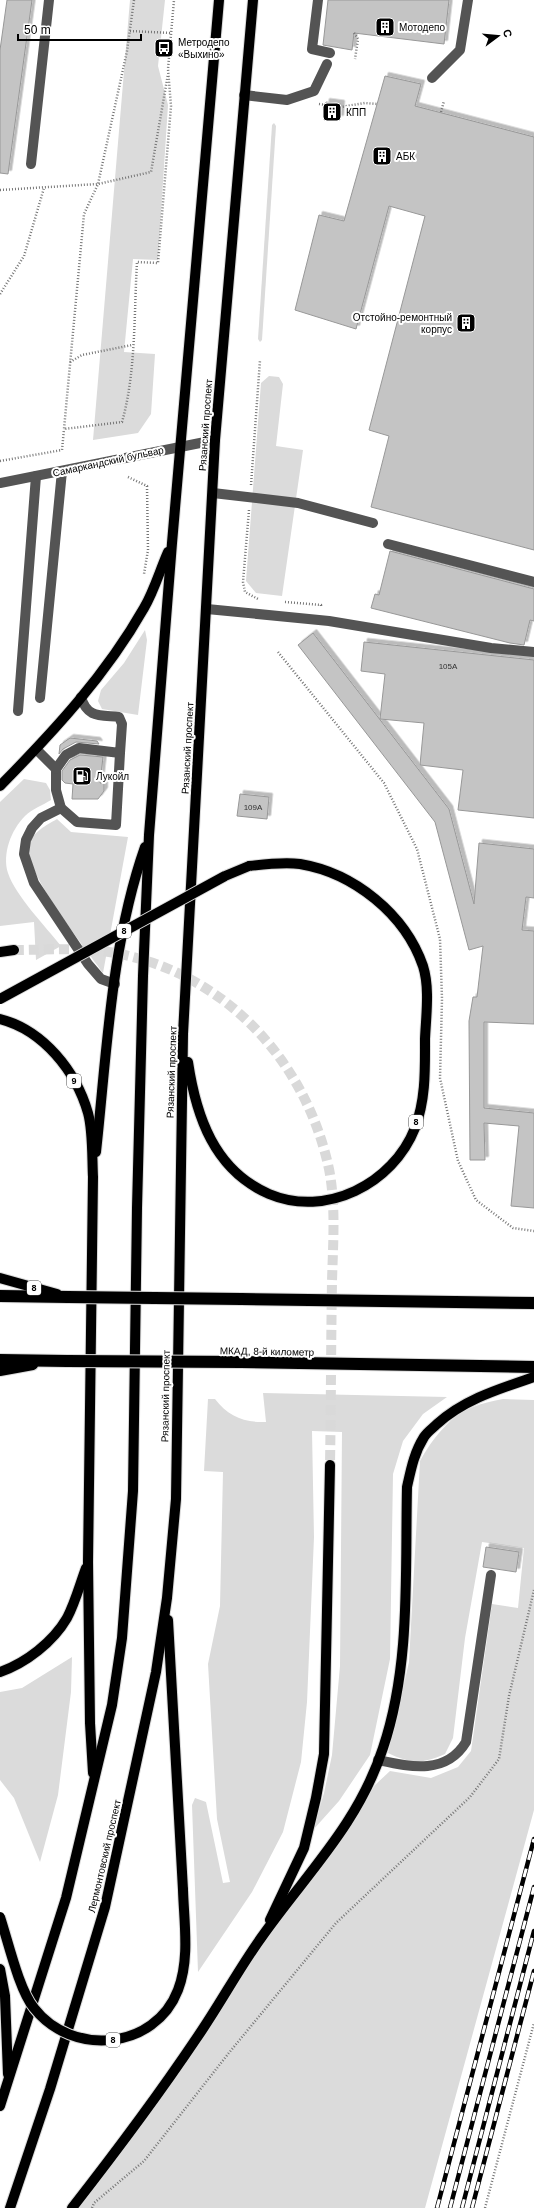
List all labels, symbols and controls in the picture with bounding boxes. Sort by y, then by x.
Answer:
scale bar [18,16,141,42]
building icon: Мотодепо [374,16,396,38]
north arrow [478,16,518,56]
place label: Мотодепо [399,22,445,33]
text: 50 m [24,23,51,37]
text: С [501,28,514,39]
bus stop icon: Метродепо «Выхино» [153,37,175,59]
place label: Метродепо «Выхино» [178,37,230,60]
building icon: КПП [321,101,343,123]
place label: КПП [346,107,366,118]
building icon: АБК [371,145,393,167]
place label: АБК [396,151,415,162]
place label: Отстойно-ремонтный корпус [353,312,452,335]
building icon: Отстойно-ремонтный корпус [455,312,477,334]
street label: Рязанский проспект [197,378,214,471]
street label: Самаркандский бульвар [52,444,165,479]
house number: 105А [439,662,458,671]
street label: Рязанский проспект [180,701,195,794]
fuel station icon: Лукойл [71,765,93,787]
place label: Лукойл [96,771,129,782]
house number: 109А [244,803,263,812]
road number: 8 [117,924,131,938]
street label: Рязанский проспект [164,1025,179,1118]
road number: 9 [67,1074,81,1088]
road number: 8 [409,1115,423,1129]
road number: 8 [27,1281,41,1295]
street label: МКАД, 8-й километр [220,1345,315,1358]
street label: Рязанский проспект [159,1349,172,1442]
street label: Лермонтовский проспект [86,1798,123,1914]
road number: 8 [106,2033,120,2047]

